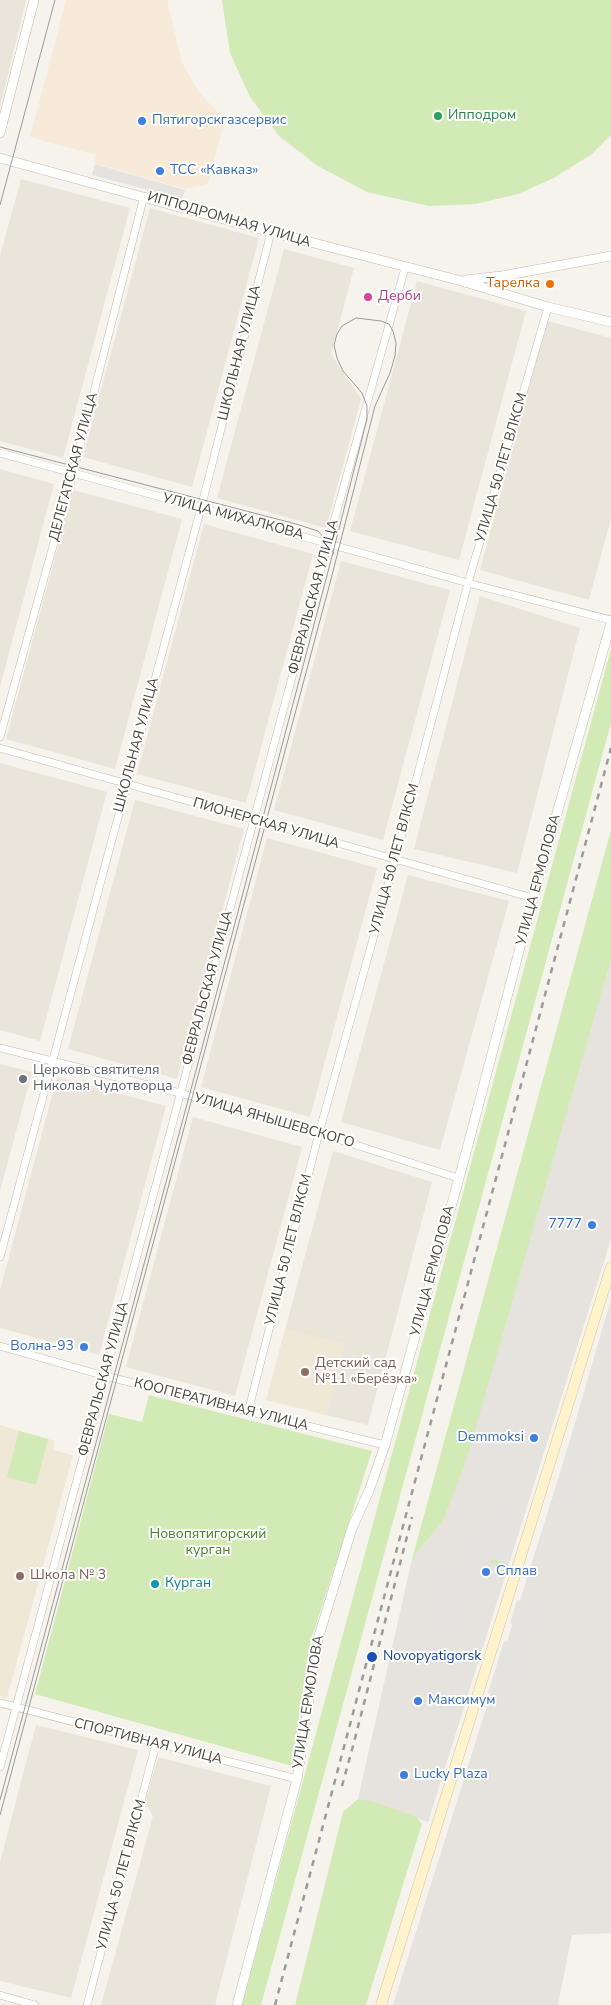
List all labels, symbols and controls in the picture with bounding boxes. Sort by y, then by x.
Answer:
place label: Ипподpом [448,108,516,124]
marker: Ипподpом [432,110,444,122]
place label: Пятигорскгазсервис [152,113,286,129]
marker: Пятигорскгазсервис [136,115,148,127]
place label: ТСС «Кавказ» [170,163,259,179]
marker: ТСС «Кавказ» [154,165,166,177]
street label: ИППОДРОМНАЯ УЛИЦА [145,189,313,251]
place label: Тарелка [486,276,540,292]
marker: Тарелка [544,278,556,290]
street label: ШКОЛЬНАЯ УЛИЦА [215,284,265,422]
place label: Дерби [378,289,421,305]
marker: Дерби [362,291,374,303]
street label: ДЕЛЕГАТСКАЯ УЛИЦА [46,391,102,543]
street label: УЛИЦА 50 ЛЕТ ВЛКСМ [473,391,531,545]
street label: УЛИЦА МИХАЛКОВА [161,490,305,544]
street label: ФЕВРАЛЬСКАЯ УЛИЦА [285,518,343,676]
street label: ШКОЛЬНАЯ УЛИЦА [111,676,163,814]
street label: УЛИЦА 50 ЛЕТ ВЛКСМ [367,782,423,936]
street label: ПИОНЕРСКАЯ УЛИЦА [191,795,341,853]
street label: УЛИЦА ЕРМОЛОВА [513,813,565,947]
street label: ФЕВРАЛЬСКАЯ УЛИЦА [179,909,237,1067]
place label: Церковь святителя Николая Чудотворца [33,1063,173,1096]
marker: Церковь святителя Николая Чудотворца [17,1073,29,1085]
street label: УЛИЦА ЯНЫШЕВСКОГО [192,1090,356,1152]
street label: УЛИЦА 50 ЛЕТ ВЛКСМ [262,1173,316,1327]
street label: УЛИЦА ЕРМОЛОВА [407,1204,459,1338]
place label: 7777 [548,1217,582,1233]
marker: 7777 [586,1219,598,1231]
street label: ФЕВРАЛЬСКАЯ УЛИЦА [75,1300,133,1458]
place label: Волна-93 [10,1339,74,1355]
marker: Волна-93 [78,1341,90,1353]
place label: Детский сад №11 «Берёзка» [315,1356,417,1388]
marker: Детский сад №11 «Берёзка» [299,1366,311,1378]
street label: КООПЕРАТИВНАЯ УЛИЦА [132,1375,310,1435]
place label: Demmoksi [458,1430,524,1446]
marker: Demmoksi [528,1432,540,1444]
park label: Новопятигорский курган [150,1527,266,1560]
place label: Сплав [496,1564,537,1580]
marker: Сплав [480,1566,492,1578]
place label: Школа № 3 [30,1568,106,1584]
marker: Школа № 3 [14,1570,26,1582]
place label: Курган [165,1576,211,1592]
marker: Курган [149,1578,161,1590]
street label: УЛИЦА ЕРМОЛОВА [290,1634,328,1770]
place label: Novopyatigorsk [383,1649,481,1665]
marker: Novopyatigorsk [365,1650,379,1664]
place label: Максимум [428,1693,495,1709]
marker: Максимум [412,1695,424,1707]
street label: СПОРТИВНАЯ УЛИЦА [72,1715,224,1769]
place label: Lucky Plaza [414,1767,488,1783]
marker: Lucky Plaza [398,1769,410,1781]
street label: УЛИЦА 50 ЛЕТ ВЛКСМ [94,1798,150,1952]

